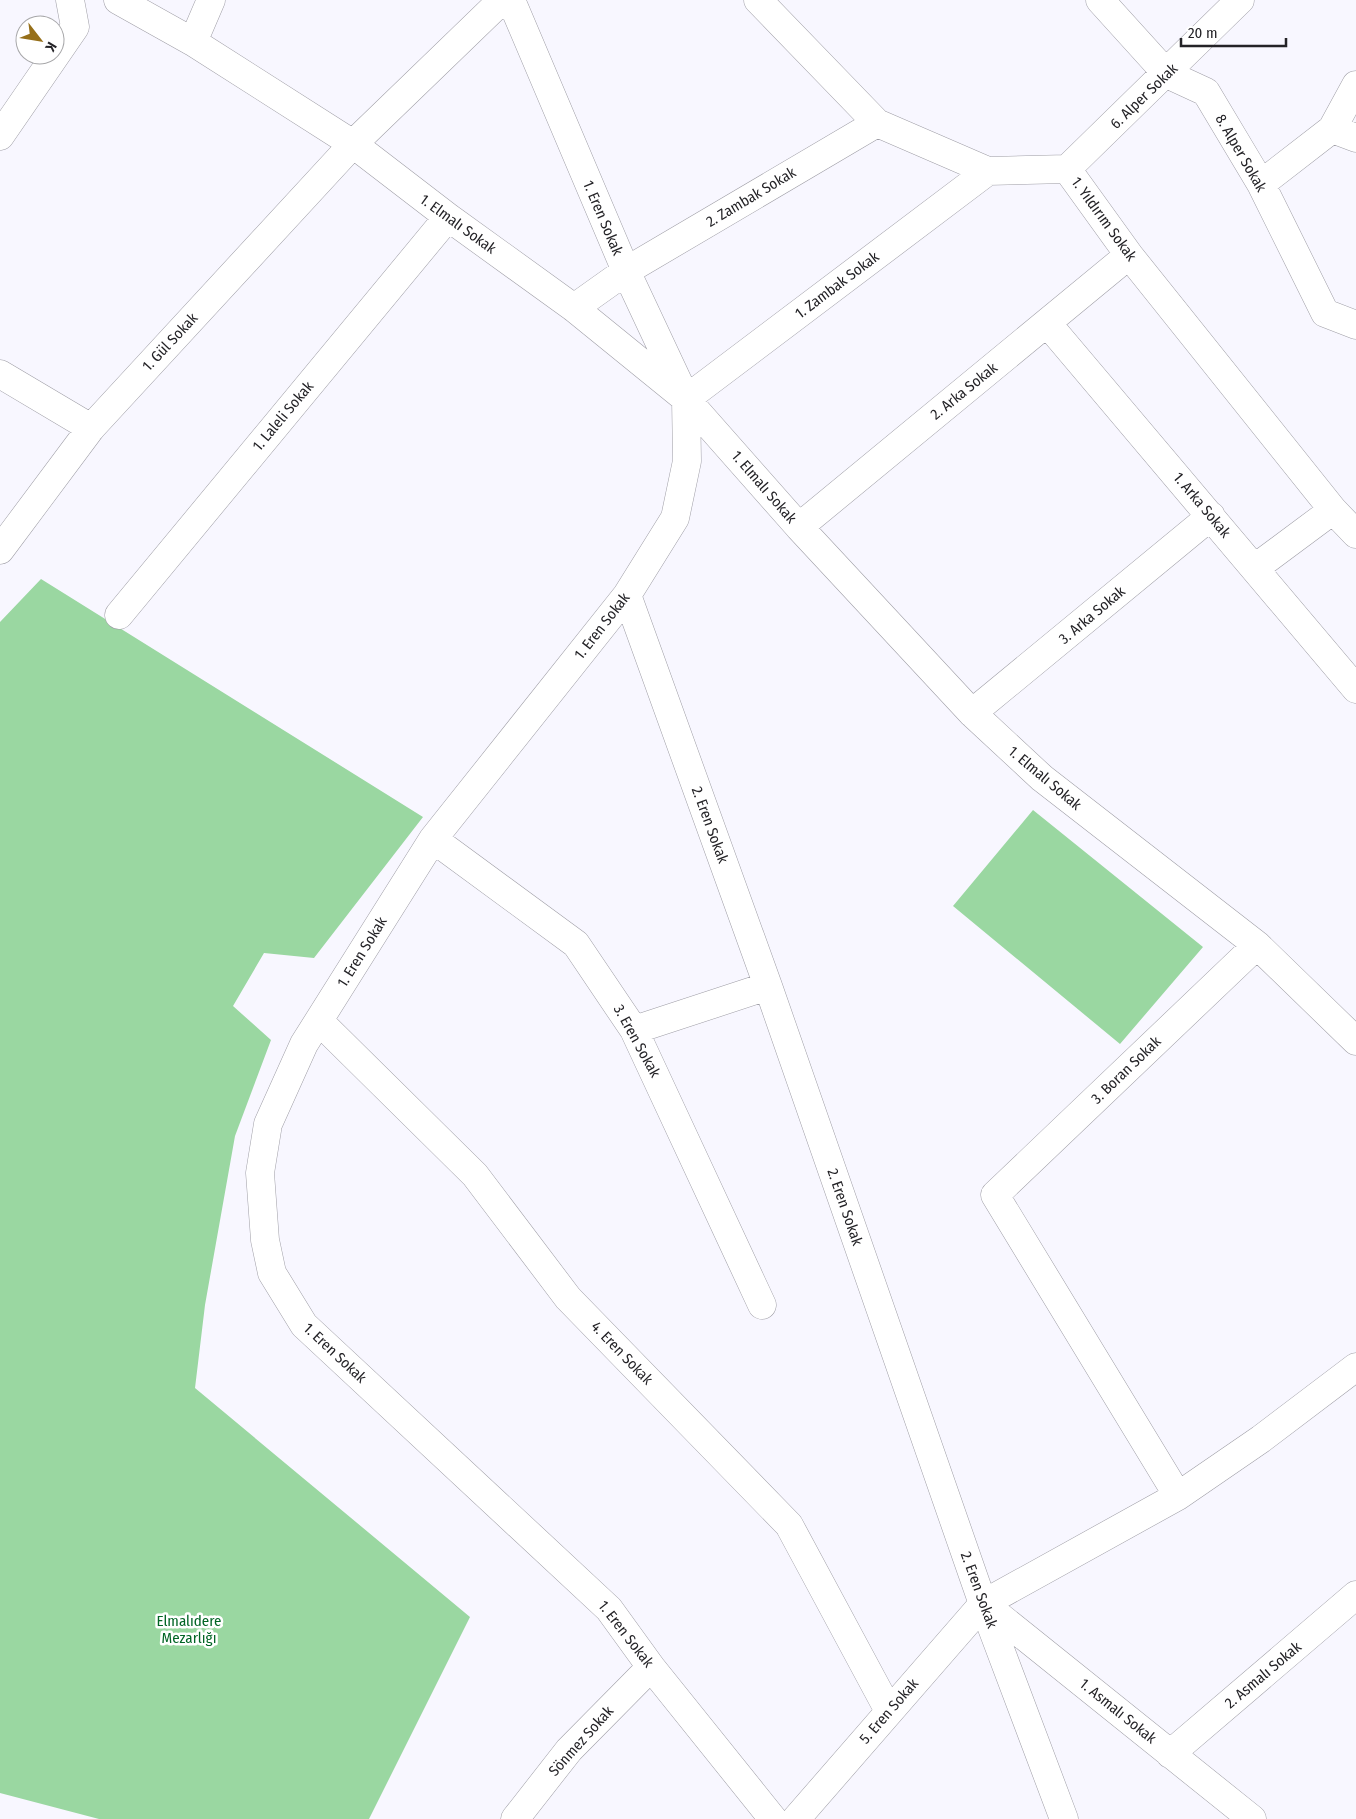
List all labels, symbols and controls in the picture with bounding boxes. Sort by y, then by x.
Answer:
north arrow [15,15,65,65]
scale bar [1181,15,1286,47]
text: 20 m [1188,24,1218,42]
text: K [41,39,60,55]
street label: 6. Alper Sokak [1107,59,1181,133]
street label: 8. Alper Sokak [1212,111,1270,195]
street label: 2. Zambak Sokak [703,163,799,231]
street label: 1. Yıldırım Sokak [1068,174,1140,264]
street label: 1. Eren Sokak [579,178,627,258]
street label: 1. Elmalı Sokak [416,190,500,258]
street label: 1. Zambak Sokak [791,248,883,322]
street label: 1. Gül Sokak [139,309,201,375]
street label: 2. Arka Sokak [927,359,1001,423]
street label: 1. Laleli Sokak [249,378,317,454]
street label: 1. Elmalı Sokak [728,447,800,527]
street label: 1. Arka Sokak [1169,469,1235,541]
street label: 3. Arka Sokak [1055,582,1129,648]
street label: 1. Eren Sokak [570,589,634,663]
street label: 1. Elmalı Sokak [1005,742,1085,814]
street label: 2. Eren Sokak [688,784,732,866]
street label: 1. Eren Sokak [333,913,391,990]
street label: 3. Eren Sokak [610,1001,664,1081]
street label: 3. Boran Sokak [1088,1032,1164,1108]
street label: 2. Eren Sokak [823,1166,867,1248]
street label: 4. Eren Sokak [587,1318,657,1388]
street label: 1. Eren Sokak [300,1319,370,1387]
street label: 2. Eren Sokak [957,1549,1001,1631]
street label: 1. Eren Sokak [594,1597,658,1671]
park label: Elmalıdere Mezarlığı [156,1612,222,1647]
street label: 2. Asmalı Sokak [1221,1638,1305,1712]
street label: 5. Eren Sokak [856,1675,922,1747]
street label: 1. Asmalı Sokak [1076,1675,1160,1747]
street label: Sönmez Sokak [545,1702,617,1780]

